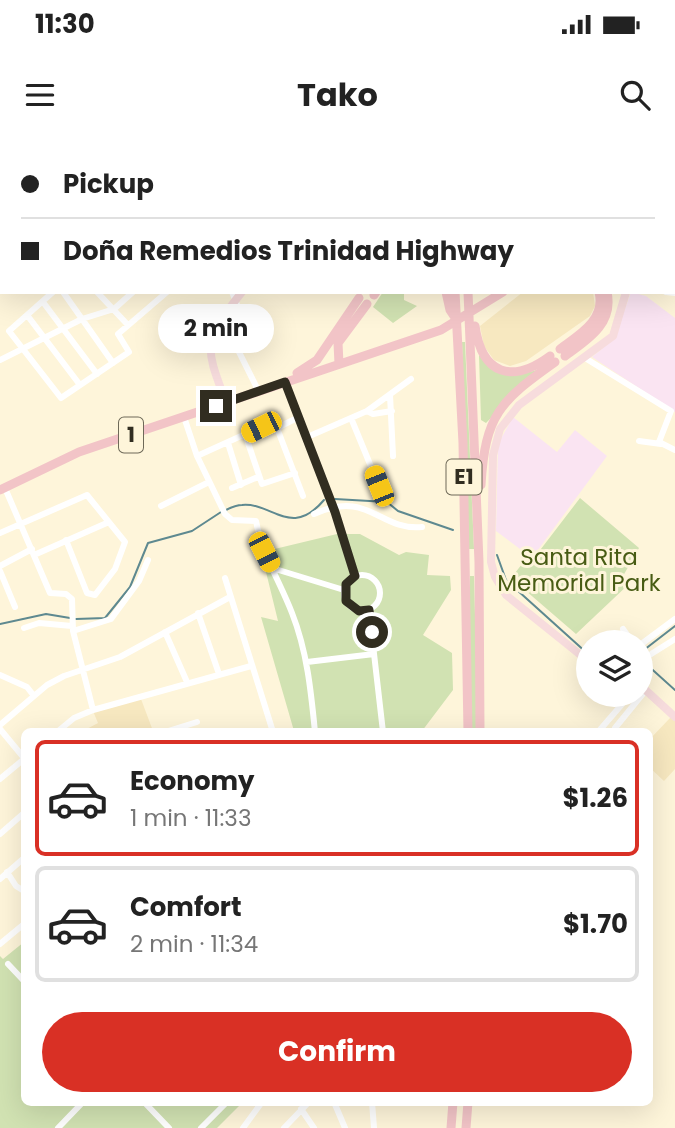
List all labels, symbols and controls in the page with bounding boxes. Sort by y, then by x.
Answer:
text: 11:30 [35,6,95,42]
text: Tako [297,72,378,117]
icon: menu [21,76,59,114]
icon: search [616,76,654,114]
text: Pickup [63,166,154,202]
text: Doña Remedios Trinidad Highway [63,233,514,269]
callout: 2 min [158,304,274,354]
text: 2 min [184,312,248,344]
route end [200,390,232,422]
car [238,408,285,446]
road number: 1 [119,418,143,452]
road number: E1 [447,460,482,494]
car [362,463,397,509]
car [246,529,283,575]
park label: Santa Rita Memorial Park [497,541,661,599]
route start [356,616,388,648]
map controls [576,630,653,707]
button: layers [576,630,653,707]
text: Economy [130,763,254,799]
icon: car [46,767,109,830]
text: $1.26 [562,780,628,816]
text: 1 min · 11:33 [130,802,251,834]
text: Comfort [130,889,242,925]
icon: car [46,893,109,956]
text: $1.70 [563,906,628,942]
text: 2 min · 11:34 [130,928,258,960]
button: Confirm [42,1012,632,1092]

